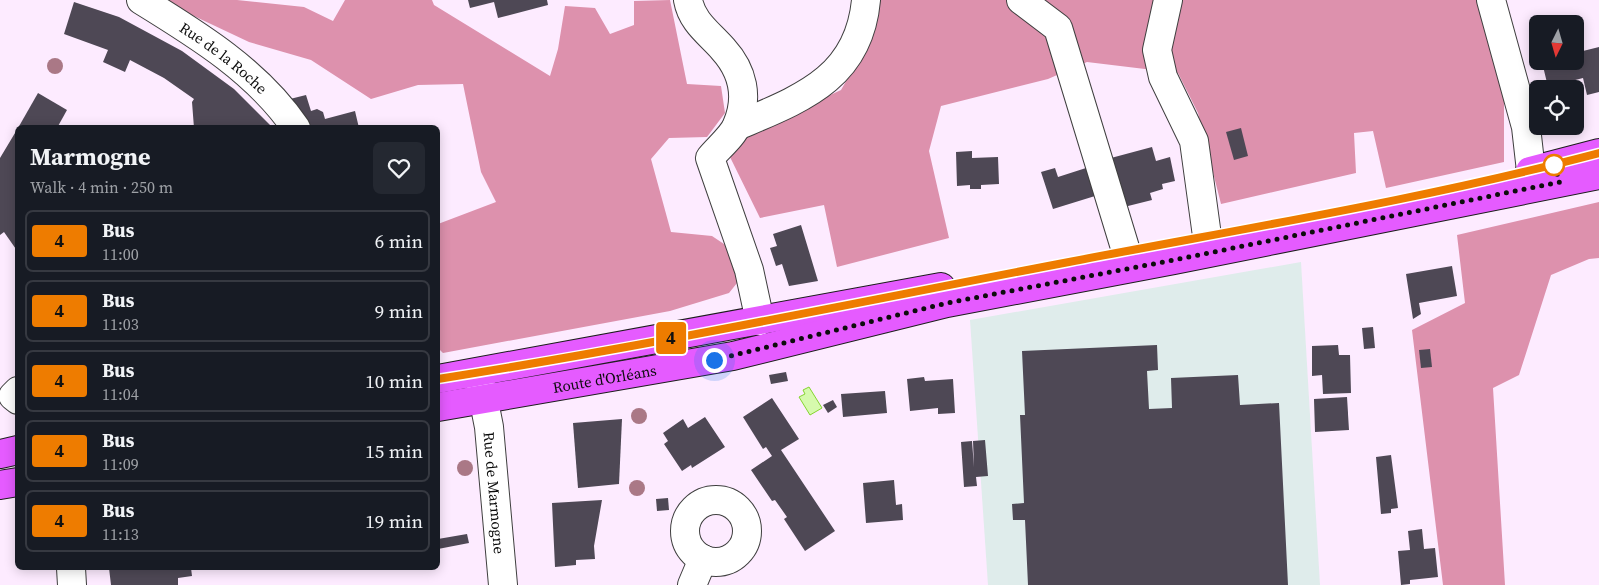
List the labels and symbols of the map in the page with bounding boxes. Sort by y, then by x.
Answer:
north arrow [1529,15,1584,70]
street label: Rue de la Roche [176,17,273,98]
unlabelled marker [1543,154,1565,176]
line badge: 4 [655,322,687,354]
your location [702,348,727,373]
street label: Route d'Orléans [551,359,658,398]
street label: Rue de Marmogne [479,431,511,555]

